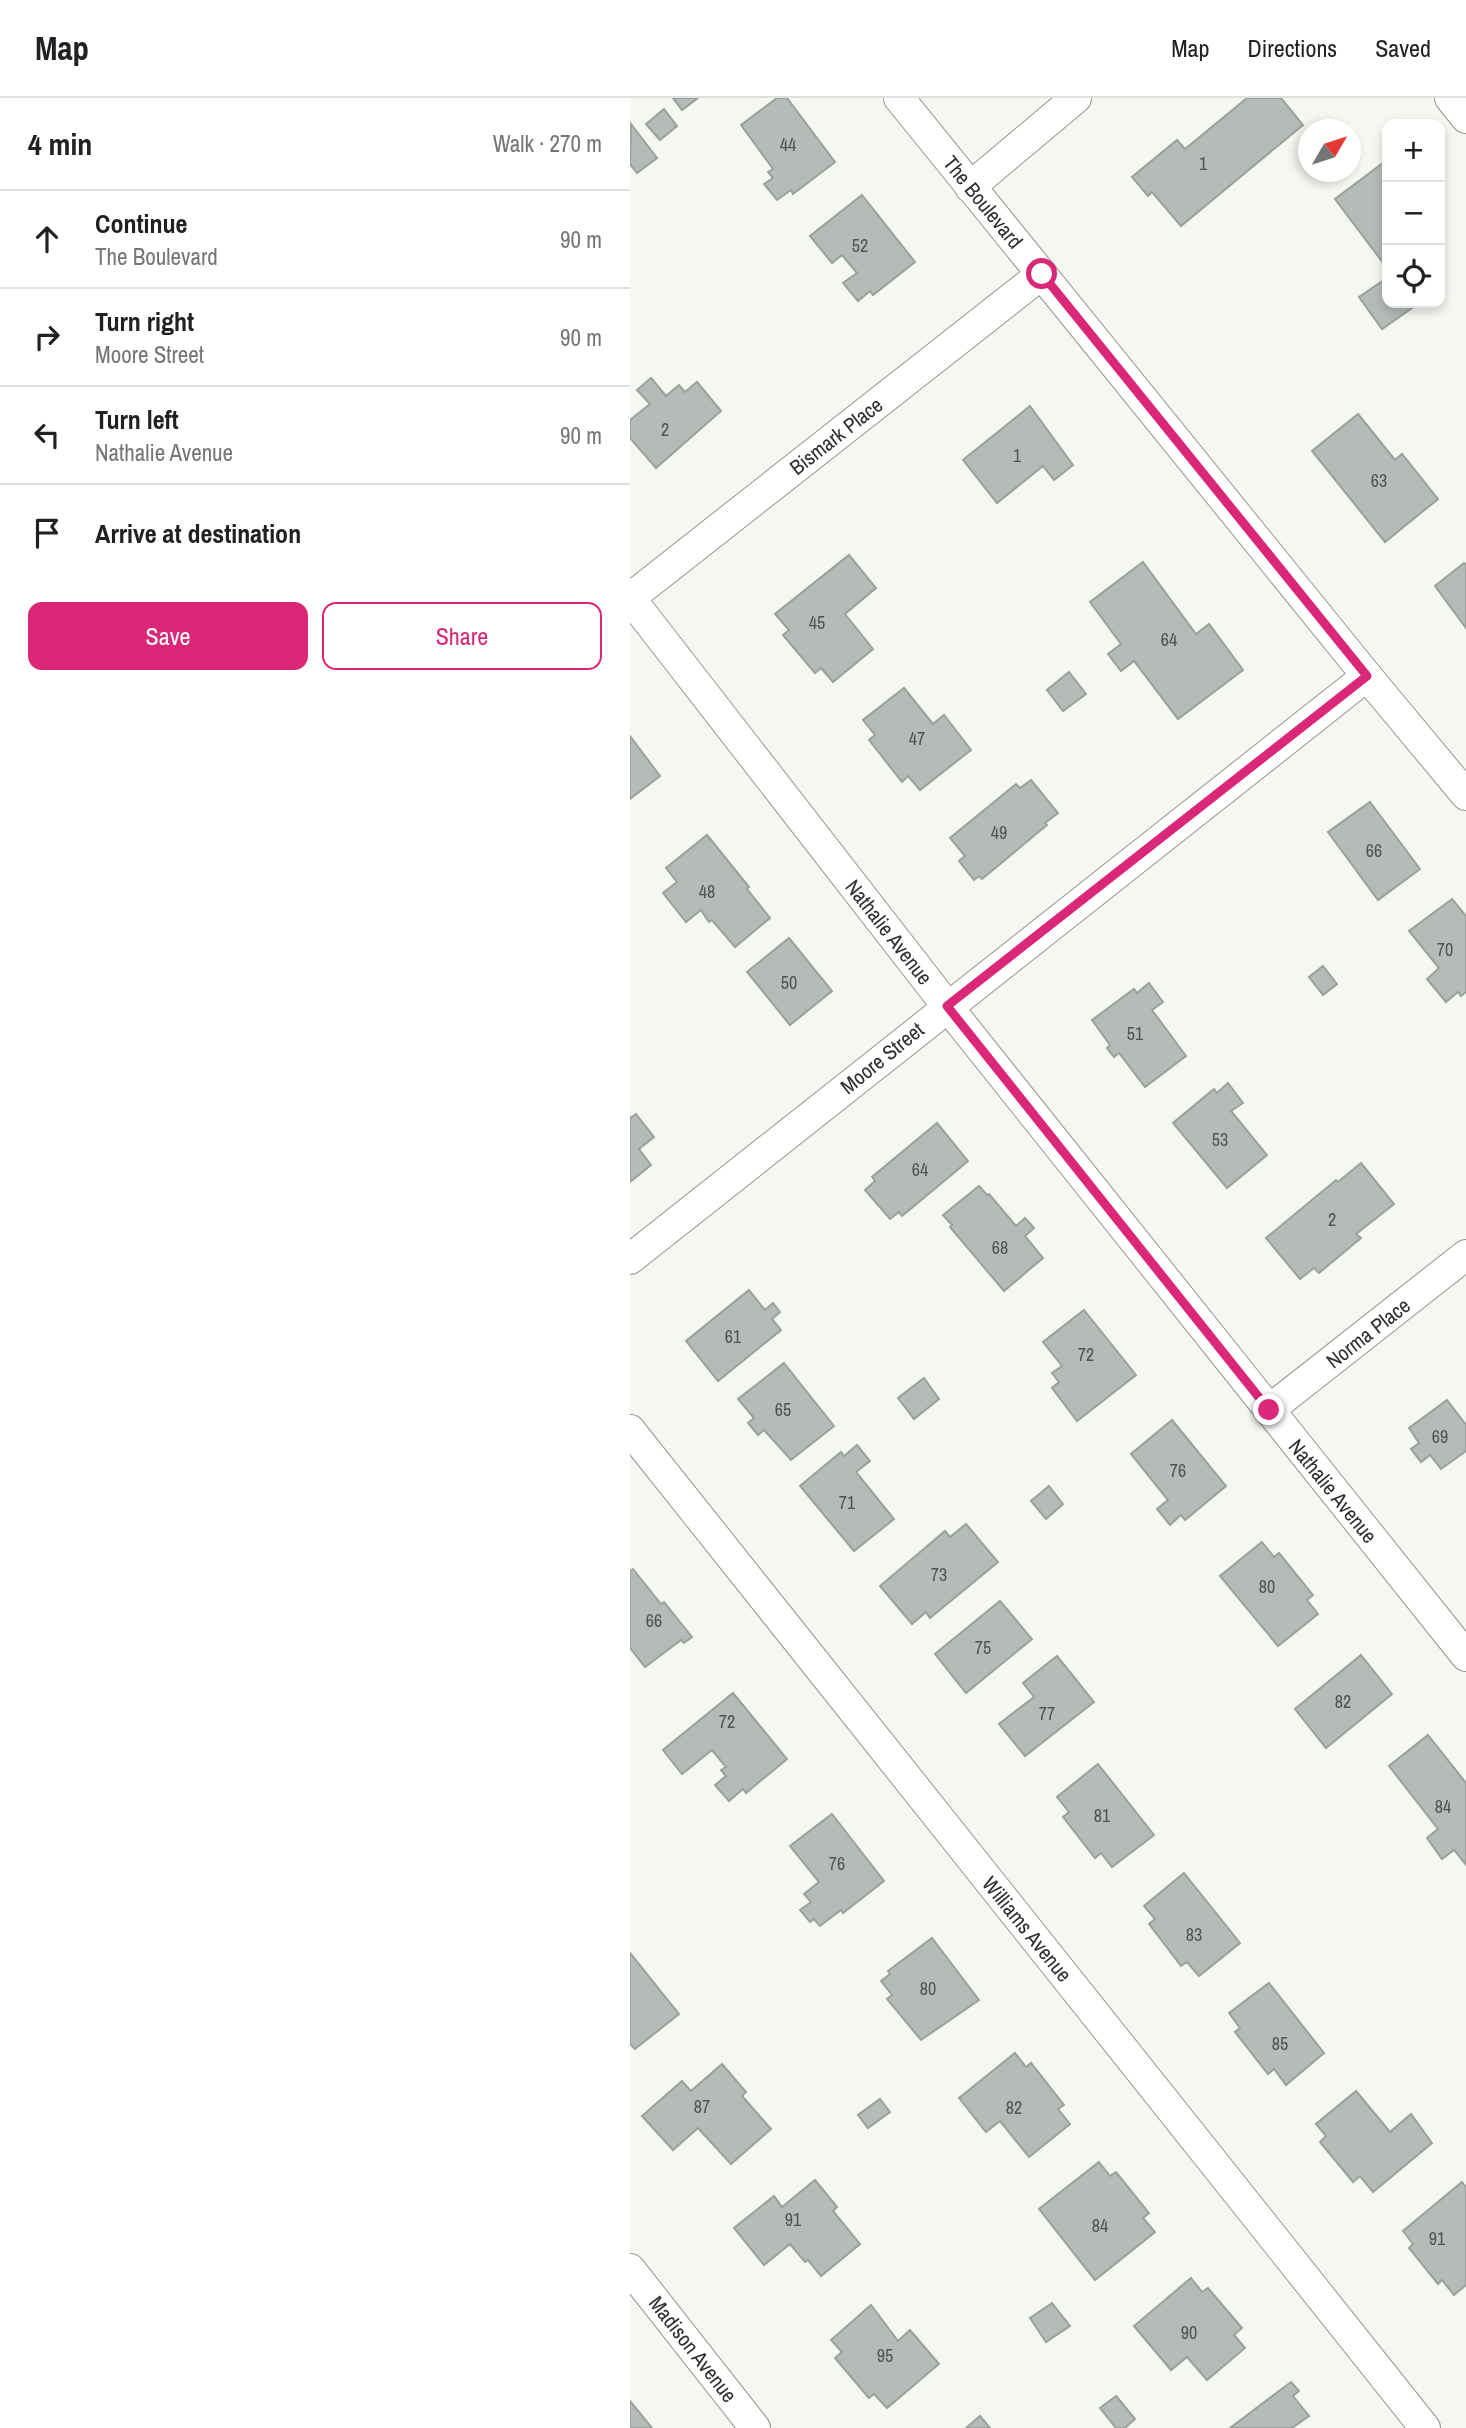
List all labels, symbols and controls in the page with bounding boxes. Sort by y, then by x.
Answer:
text: Map [35,26,89,70]
text: Map [1171,32,1209,64]
text: Directions [1247,32,1337,64]
text: Saved [1375,32,1431,64]
north arrow [1298,119,1361,182]
map controls [1382,119,1445,308]
button: + [1382,119,1445,182]
text: 4 min [28,124,92,164]
text: Walk · 270 m [493,128,602,159]
house number: 44 [780,132,796,157]
street label: The Boulevard [936,149,1030,255]
house number: 1 [1199,151,1208,176]
button: − [1382,182,1445,245]
text: Continue [95,206,187,241]
icon: ahead [28,220,66,258]
text: 90 m [560,224,602,255]
house number: 52 [852,233,868,258]
text: The Boulevard [95,241,218,272]
button: locate [1382,245,1445,308]
route start [1026,258,1057,289]
text: Turn right [95,304,194,339]
icon: right [28,318,66,356]
text: 90 m [560,322,602,353]
text: Moore Street [95,339,204,370]
street label: Bismark Place [783,390,889,482]
text: Turn left [95,402,179,437]
icon: left [28,416,66,454]
house number: 2 [661,417,669,442]
text: 90 m [560,420,602,451]
text: Nathalie Avenue [95,437,233,468]
house number: 1 [1013,443,1022,468]
house number: 63 [1371,468,1387,493]
icon: arrive [28,514,66,552]
text: Arrive at destination [95,516,301,551]
button: Save [28,602,308,670]
button: Share [322,602,602,670]
house number: 45 [809,610,825,635]
house number: 64 [1161,627,1177,652]
house number: 47 [909,726,925,751]
house number: 49 [991,820,1007,845]
house number: 66 [1366,838,1382,863]
street label: Nathalie Avenue [839,873,939,991]
house number: 48 [699,879,715,904]
house number: 70 [1437,937,1453,962]
house number: 50 [781,970,797,995]
street label: Moore Street [834,1015,930,1101]
house number: 51 [1127,1021,1144,1046]
house number: 53 [1212,1127,1228,1152]
house number: 64 [912,1157,928,1182]
house number: 2 [1328,1207,1336,1232]
house number: 68 [992,1235,1008,1260]
street label: Norma Place [1320,1291,1416,1375]
house number: 61 [725,1324,742,1349]
house number: 72 [1078,1342,1094,1367]
route end [1253,1394,1284,1425]
house number: 65 [775,1397,791,1422]
house number: 69 [1432,1424,1448,1449]
street label: Nathalie Avenue [1282,1433,1384,1549]
house number: 76 [1170,1458,1186,1483]
house number: 71 [839,1490,856,1515]
house number: 73 [931,1562,947,1587]
house number: 80 [1259,1574,1275,1599]
house number: 66 [646,1608,662,1633]
house number: 75 [975,1635,991,1660]
house number: 82 [1335,1689,1351,1714]
house number: 77 [1039,1701,1055,1726]
house number: 72 [719,1709,735,1734]
house number: 84 [1435,1794,1451,1819]
house number: 81 [1094,1803,1111,1828]
house number: 76 [829,1851,845,1876]
street label: Williams Avenue [975,1870,1079,1988]
house number: 83 [1186,1922,1202,1947]
house number: 80 [920,1976,936,2001]
house number: 85 [1272,2031,1288,2056]
house number: 87 [694,2094,710,2119]
house number: 82 [1006,2095,1022,2120]
house number: 91 [785,2207,802,2232]
house number: 84 [1092,2213,1108,2238]
house number: 91 [1429,2226,1446,2251]
street label: Madison Avenue [642,2290,744,2408]
house number: 90 [1181,2320,1197,2345]
house number: 95 [877,2343,893,2368]

